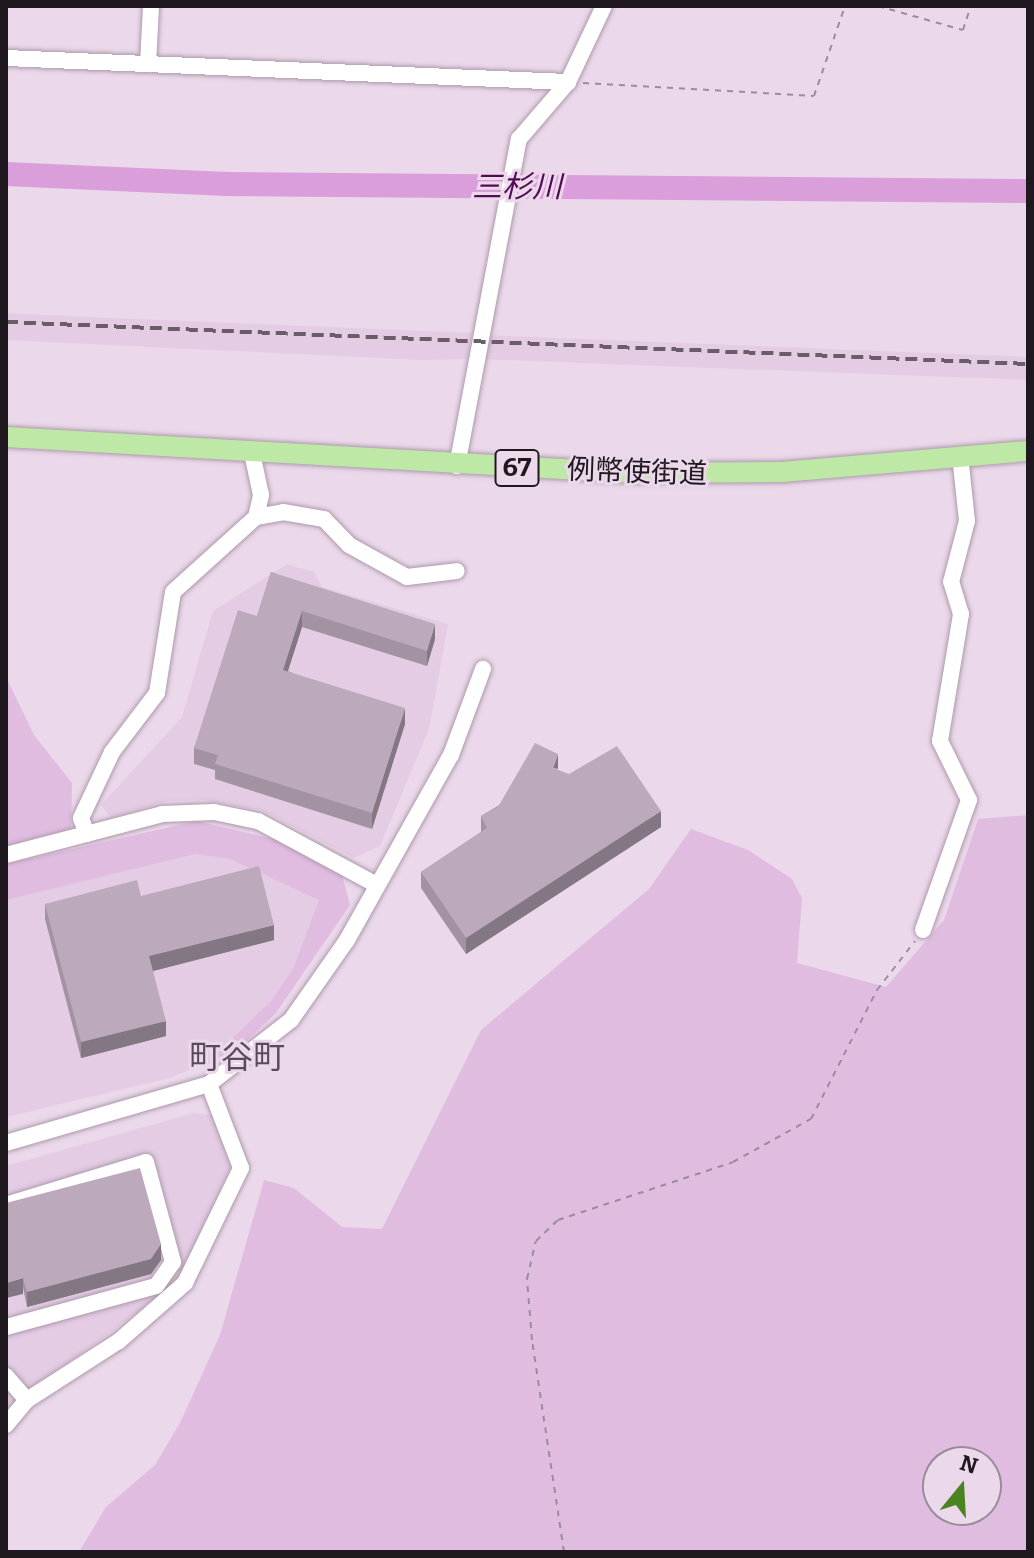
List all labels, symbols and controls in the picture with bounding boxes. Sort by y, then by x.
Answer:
water label: 三杉川 [472,169,562,205]
road number: 67 [493,446,541,490]
street label: 例幣使街道 [566,453,708,491]
district label: 町谷町 [189,1038,285,1076]
north arrow [922,1446,1002,1526]
text: N [957,1449,981,1480]

